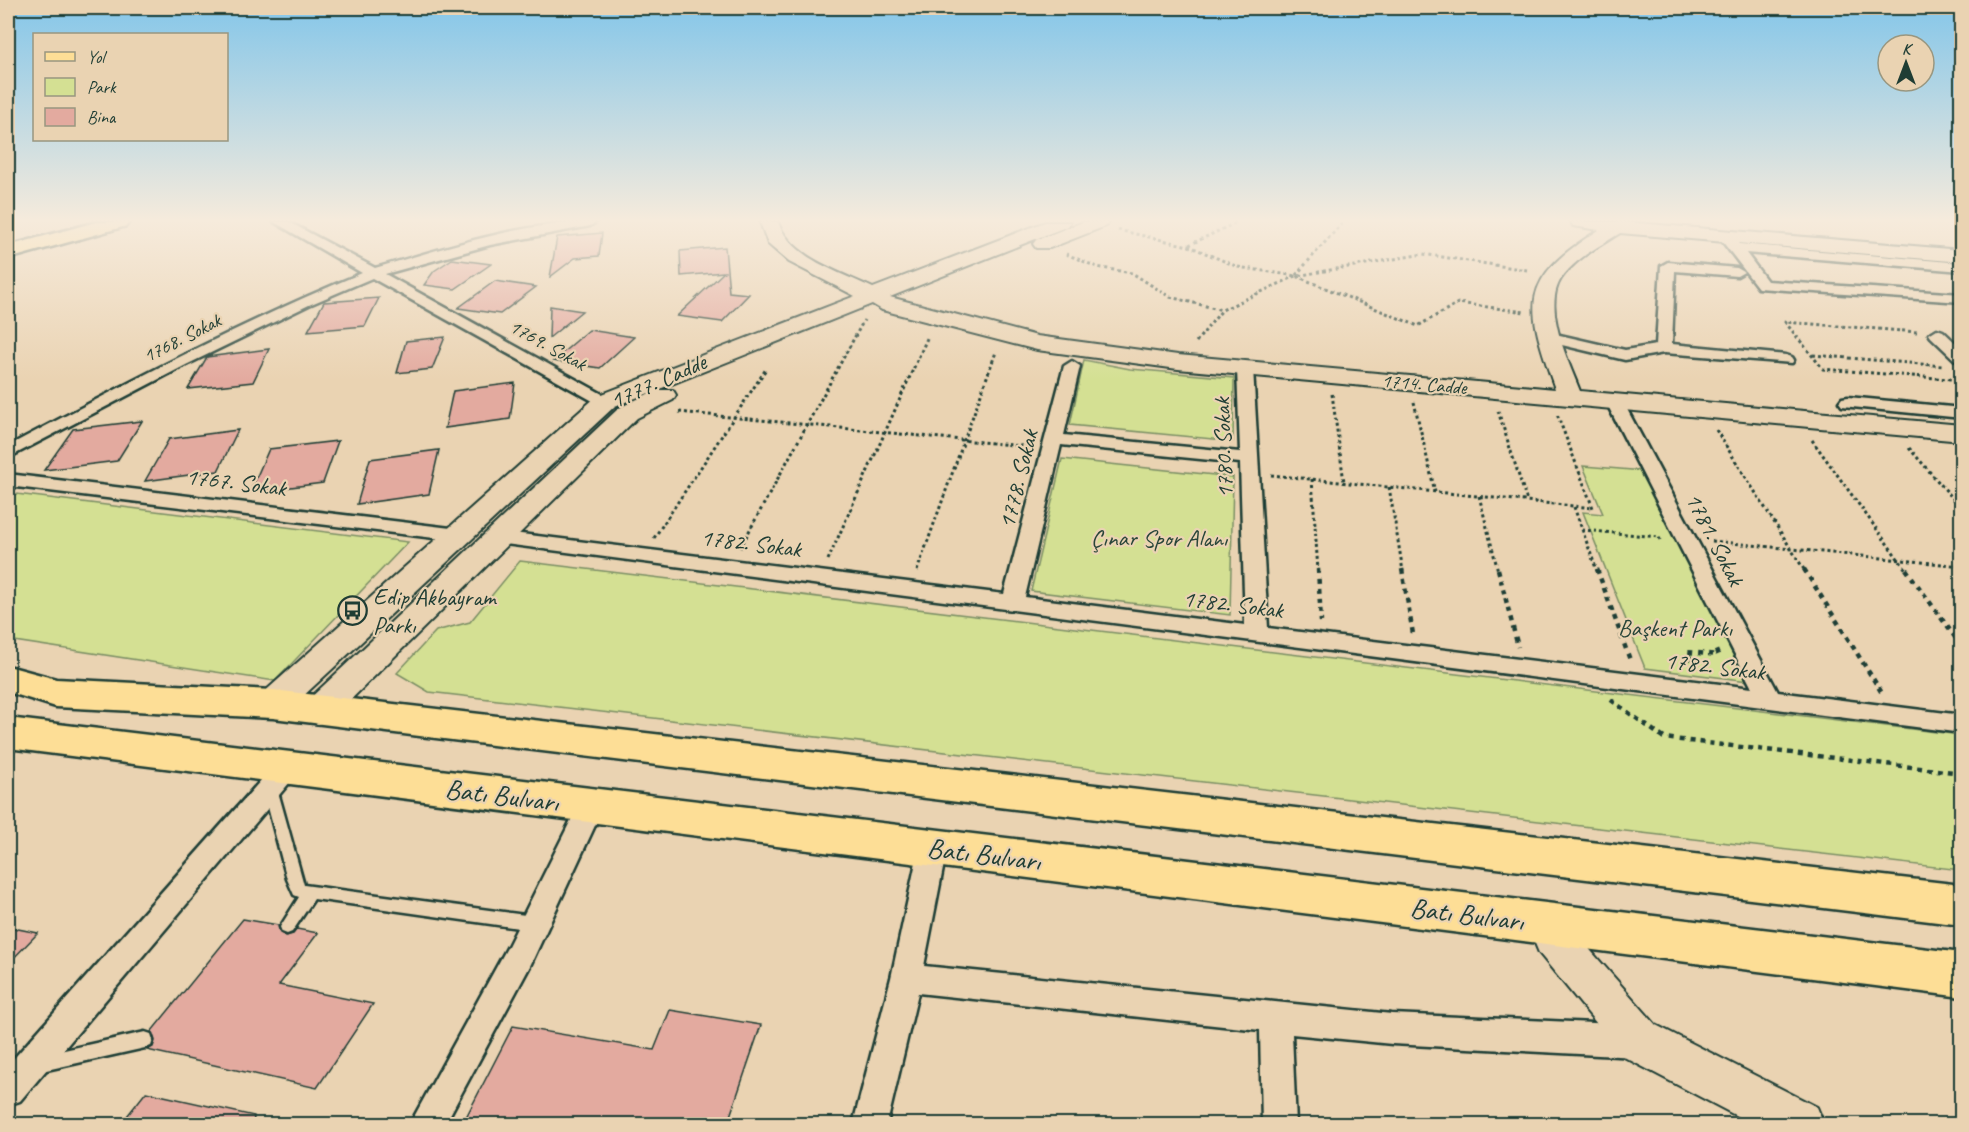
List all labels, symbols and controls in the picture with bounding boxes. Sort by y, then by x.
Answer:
legend [33,33,228,141]
north arrow [1876,33,1936,93]
text: K [1902,39,1914,59]
text: Yol [87,46,107,68]
text: Park [87,76,117,98]
text: Bina [87,106,117,128]
street label: 1768. Sokak [139,307,227,368]
street label: 1769. Sokak [505,314,592,377]
street label: 1777. Cadde [605,346,713,415]
street label: 1714. Cadde [1380,368,1469,400]
street label: 1780. Sokak [1206,395,1240,499]
street label: 1778. Sokak [991,424,1045,532]
street label: 1767. Sokak [184,461,290,503]
street label: 1781. Sokak [1679,487,1752,593]
street label: 1782. Sokak [699,522,805,564]
park label: Çınar Spor Alanı [1091,523,1229,553]
place label: Edip Akbayram Parkı [373,582,498,640]
street label: 1782. Sokak [1181,583,1287,625]
bus stop icon: Edip Akbayram Parkı [336,595,368,627]
park label: Başkent Parkı [1618,613,1733,643]
street label: 1782. Sokak [1663,645,1769,687]
street label: Batı Bulvarı [443,771,562,820]
street label: Batı Bulvarı [925,830,1044,879]
street label: Batı Bulvarı [1408,890,1527,939]

